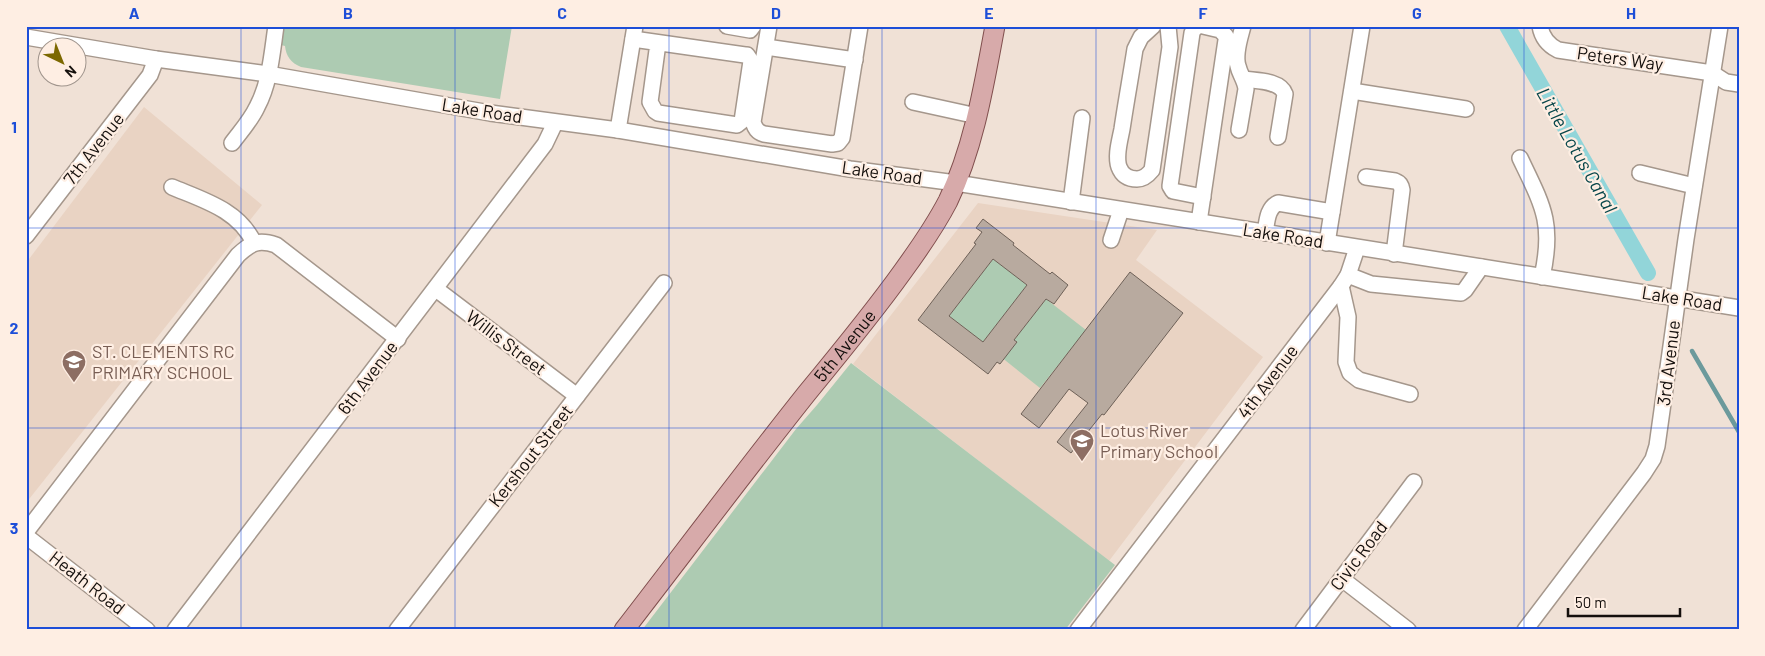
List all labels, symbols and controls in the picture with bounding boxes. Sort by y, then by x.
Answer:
text: A [129,3,140,22]
text: B [343,3,353,22]
text: C [557,3,567,22]
text: D [771,3,781,22]
text: E [984,3,994,22]
text: F [1199,3,1208,22]
text: G [1412,3,1422,22]
text: H [1626,3,1636,22]
north arrow [38,38,88,88]
street label: Peters Way [1576,41,1665,75]
text: N [62,62,80,81]
water label: Little Lotus Canal [1532,83,1623,217]
street label: Lake Road [440,93,524,127]
street label: 7th Avenue [58,108,128,189]
text: 1 [11,117,17,136]
street label: Lake Road [840,155,924,189]
street label: Lake Road [1241,218,1325,252]
street label: Lake Road [1640,281,1724,315]
street label: Willis Street [462,305,551,379]
street label: 5th Avenue [809,305,880,386]
text: 2 [10,318,19,337]
street label: 3rd Avenue [1652,319,1684,407]
street label: 6th Avenue [332,336,402,418]
place label: ST. CLEMENTS RC PRIMARY SCHOOL [92,340,235,383]
street label: 4th Avenue [1232,340,1302,423]
school or university icon: ST. CLEMENTS RC PRIMARY SCHOOL [61,349,87,383]
street label: Kershout Street [483,400,577,511]
place label: Lotus River Primary School [1100,419,1218,462]
school or university icon: Lotus River Primary School [1069,428,1095,462]
street label: Civic Road [1325,516,1391,595]
text: 3 [10,518,18,537]
street label: Heath Road [45,546,130,619]
scale bar [1568,586,1680,618]
text: 50 m [1575,593,1607,611]

